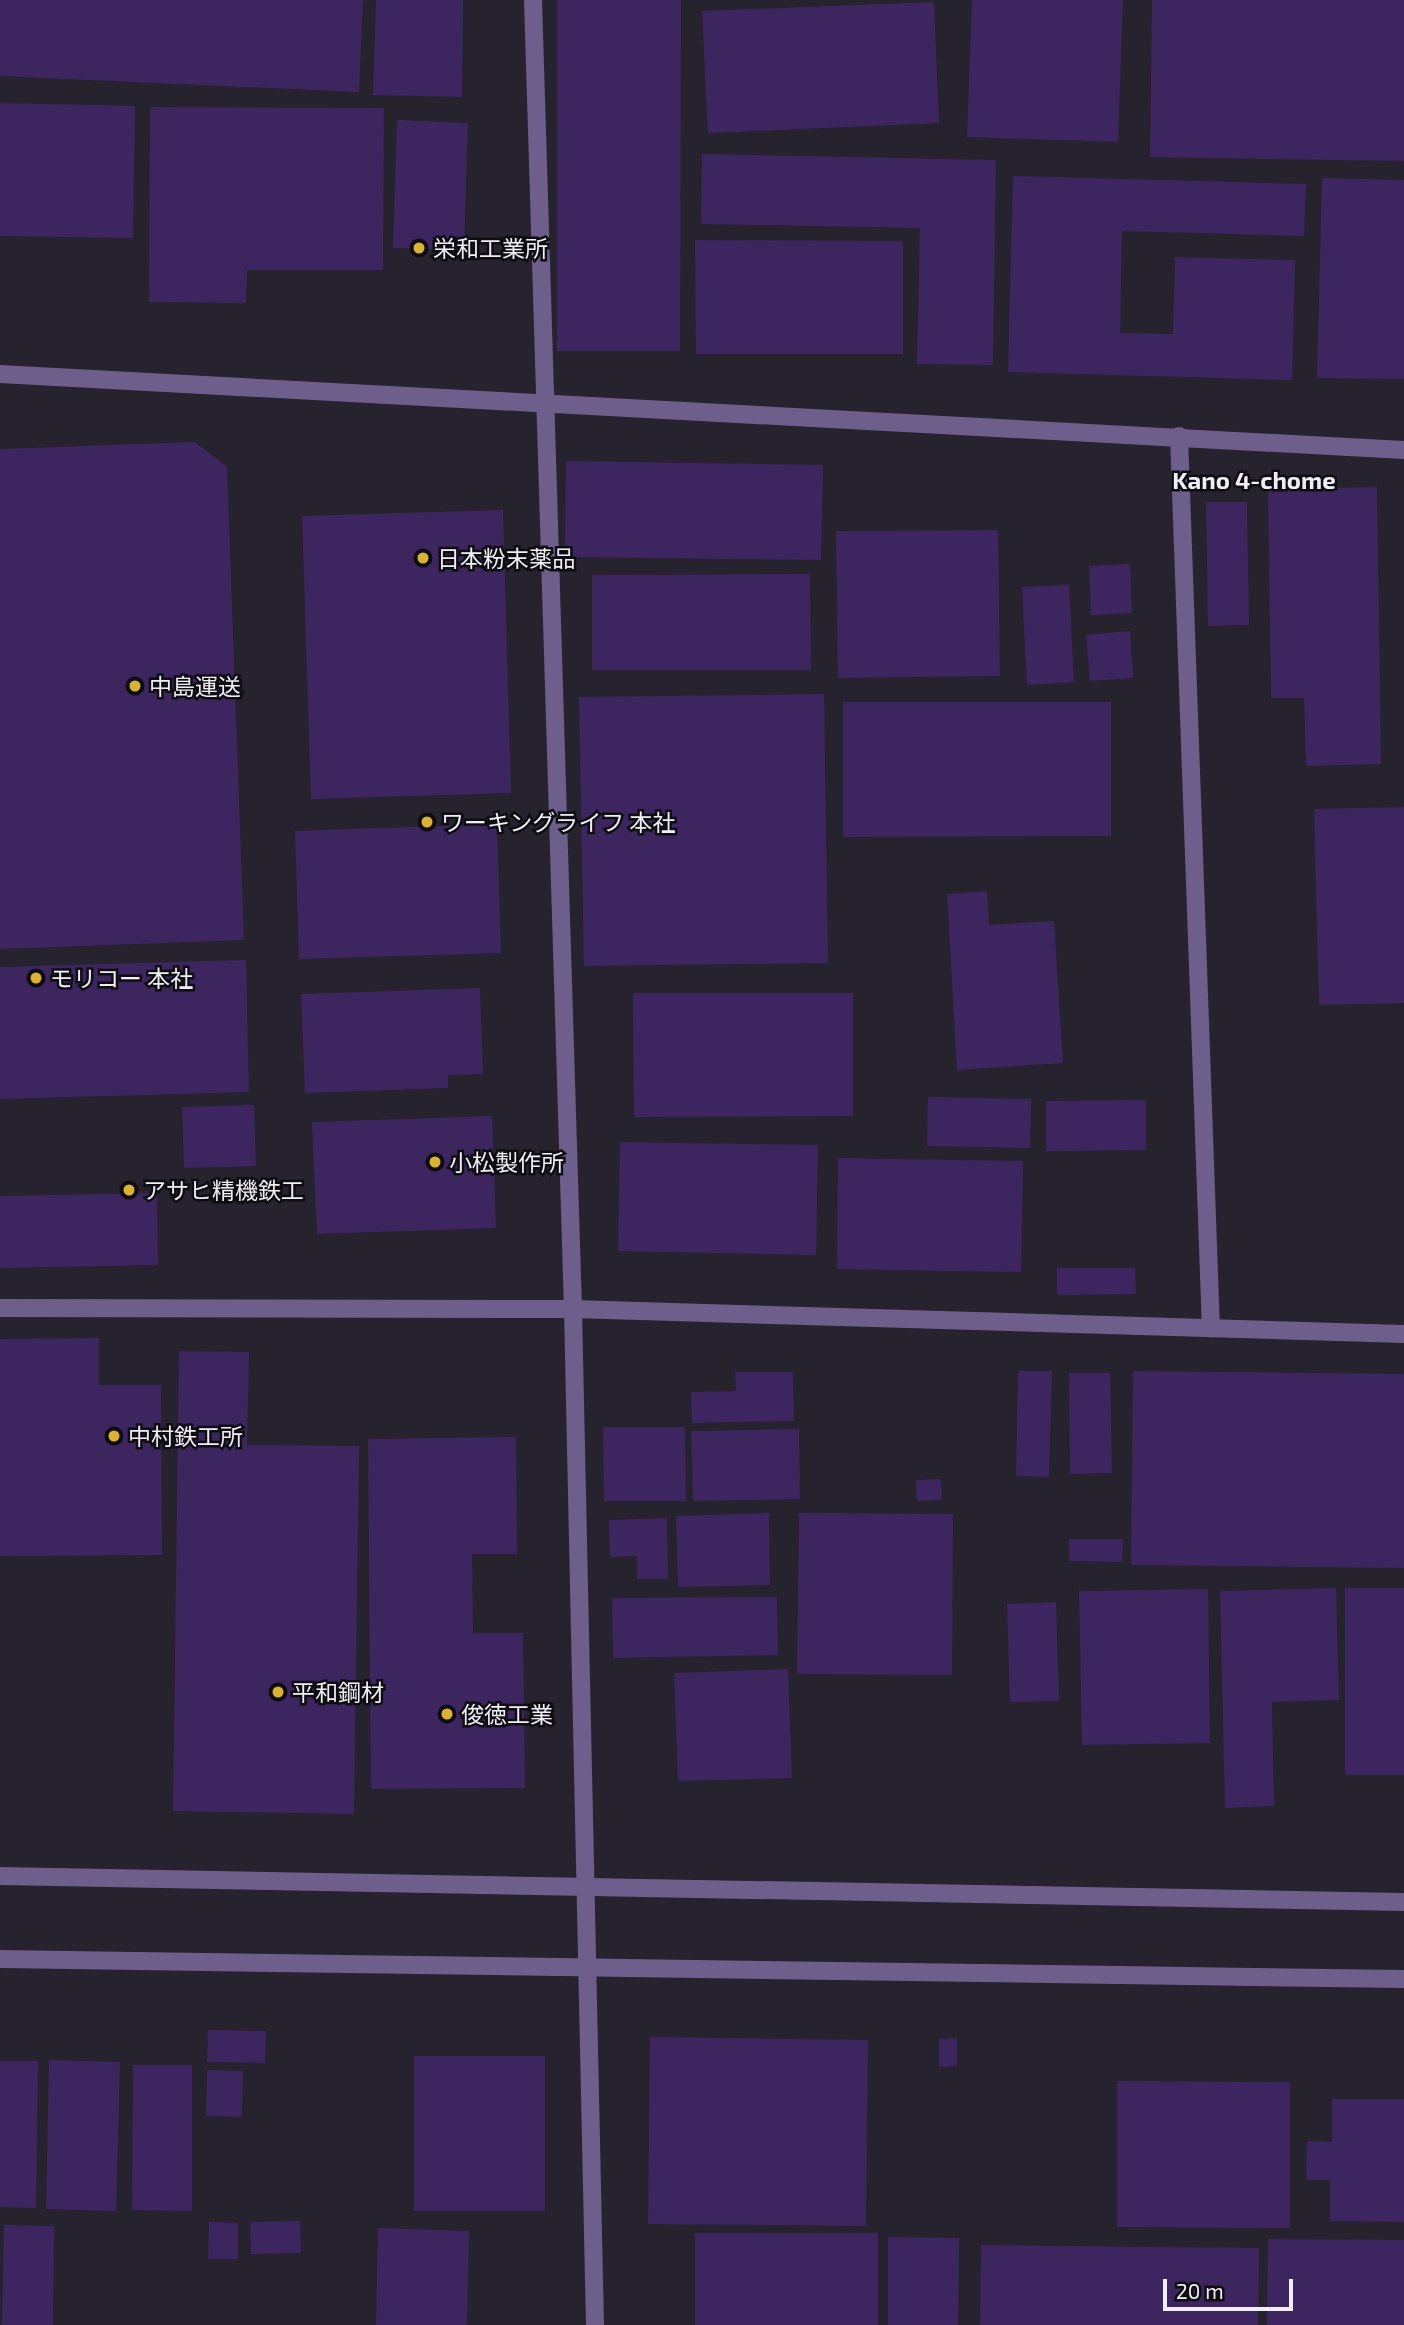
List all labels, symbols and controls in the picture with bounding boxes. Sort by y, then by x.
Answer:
place label: 栄和工業所 [433,234,548,262]
marker: 栄和工業所 [411,240,427,256]
district label: Kano 4-chome [1172,466,1336,494]
place label: 日本粉末薬品 [437,544,575,572]
marker: 日本粉末薬品 [415,550,431,566]
place label: 中島運送 [149,672,241,700]
marker: 中島運送 [127,678,143,694]
place label: ワーキングライフ 本社 [441,808,676,836]
marker: ワーキングライフ 本社 [419,814,435,830]
place label: モリコー 本社 [50,964,193,992]
marker: モリコー 本社 [28,970,44,986]
place label: 小松製作所 [449,1148,564,1176]
marker: 小松製作所 [427,1154,443,1170]
place label: アサヒ精機鉄工 [143,1176,304,1204]
marker: アサヒ精機鉄工 [121,1182,137,1198]
place label: 中村鉄工所 [128,1422,243,1450]
marker: 中村鉄工所 [106,1428,122,1444]
place label: 平和鋼材 [292,1678,384,1706]
marker: 平和鋼材 [270,1684,286,1700]
place label: 俊徳工業 [461,1700,553,1728]
marker: 俊徳工業 [439,1706,455,1722]
scale bar [1166,2266,1296,2310]
text: 20 m [1176,2278,1224,2303]

